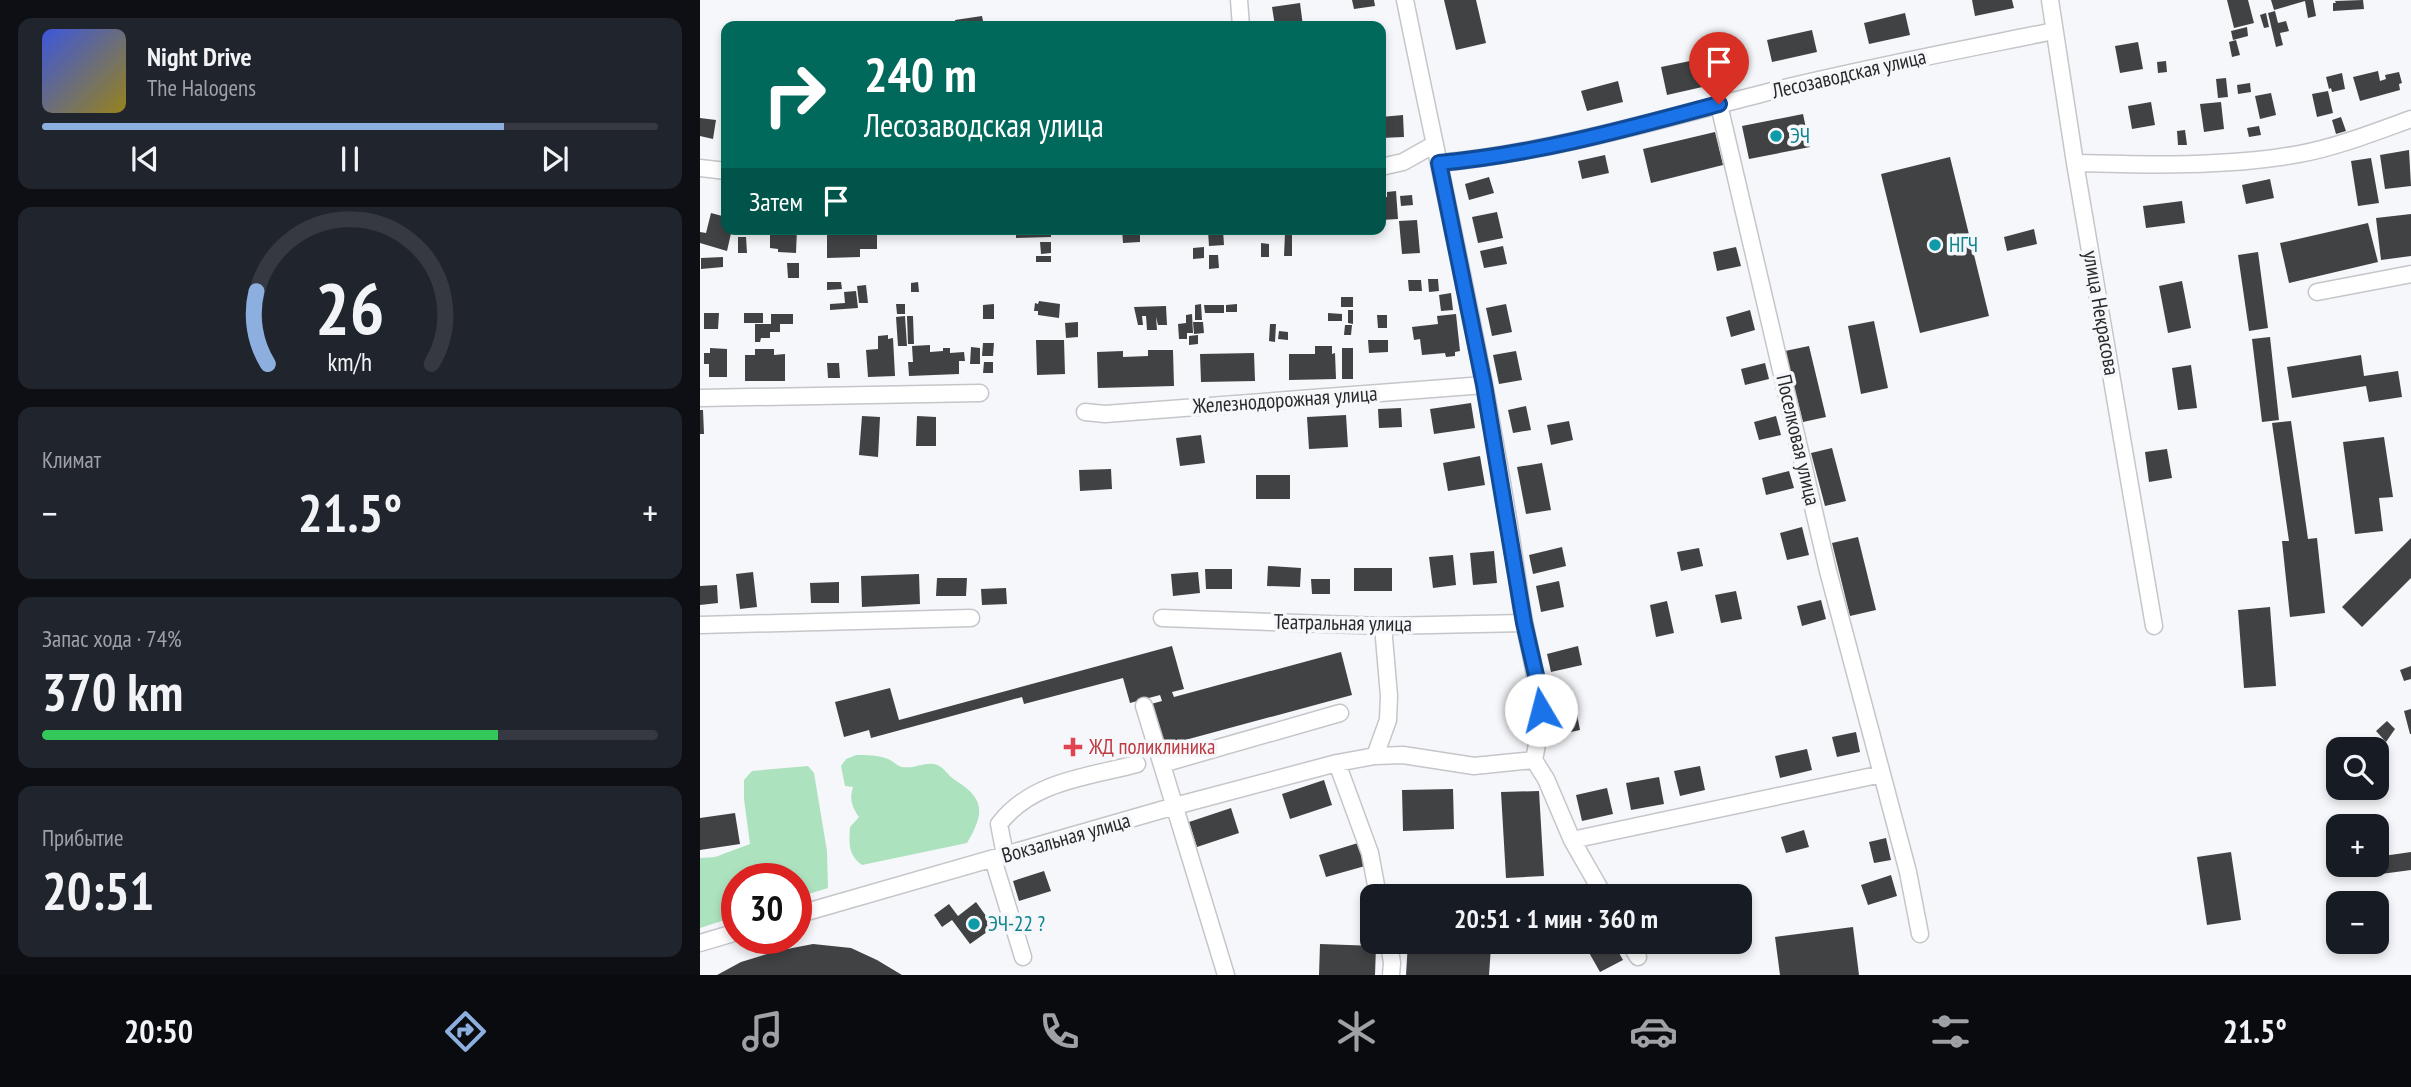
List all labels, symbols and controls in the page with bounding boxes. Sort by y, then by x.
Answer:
pin [1689,32,1749,104]
text: Night Drive [147,40,252,73]
text: 240 m [864,42,977,106]
icon: arrive [1700,43,1738,81]
street label: Лесозаводская улица [1768,43,1929,105]
icon: right [749,49,840,140]
text: The Halogens [147,73,256,102]
text: Лесозаводская улица [864,104,1104,146]
place label: ЭЧ [1790,122,1810,149]
marker: ЭЧ [1768,128,1784,144]
icon: previous [126,140,164,178]
icon: pause [331,140,369,178]
icon: next [536,140,574,178]
icon: arrive [817,182,855,220]
text: Затем [749,185,803,218]
place label: НГЧ [1949,231,1978,258]
marker: НГЧ [1927,237,1943,253]
street label: улица Некрасова [2077,248,2126,377]
text: 26 [315,261,385,355]
text: km/h [328,346,372,378]
street label: Поселковая улица [1770,372,1827,508]
street label: Железнодорожная улица [1191,380,1378,419]
text: Климат [42,445,101,474]
text: 21.5° [298,479,402,546]
text: − [42,488,58,537]
text: + [642,488,658,537]
street label: Театральная улица [1274,608,1412,637]
text: Запас хода · 74% [42,624,182,653]
text: 370 km [42,658,183,725]
position arrow [1504,673,1578,747]
place label: ЖД поликлиника [1088,733,1215,760]
marker: ЖД поликлиника [1063,737,1083,757]
map controls [2326,737,2389,954]
button: search [2326,737,2389,800]
street label: Вокзальная улица [999,806,1133,869]
button: + [2326,814,2389,877]
text: Прибытие [42,823,123,852]
text: 20:51 [42,857,154,924]
speed limit sign: 30 [721,863,812,954]
button: − [2326,891,2389,954]
text: 20:51 · 1 мин · 360 m [1454,902,1658,935]
place label: ЭЧ-22 ? [988,910,1045,937]
marker: ЭЧ-22 ? [966,916,982,932]
icon: directions [441,1007,490,1056]
icon: music [738,1007,787,1056]
icon: phone [1035,1007,1084,1056]
icon: climate [1332,1007,1381,1056]
icon: car [1629,1007,1678,1056]
icon: filters [1926,1007,1975,1056]
text: 20:50 [124,1010,193,1052]
text: 21.5° [2223,1010,2287,1052]

